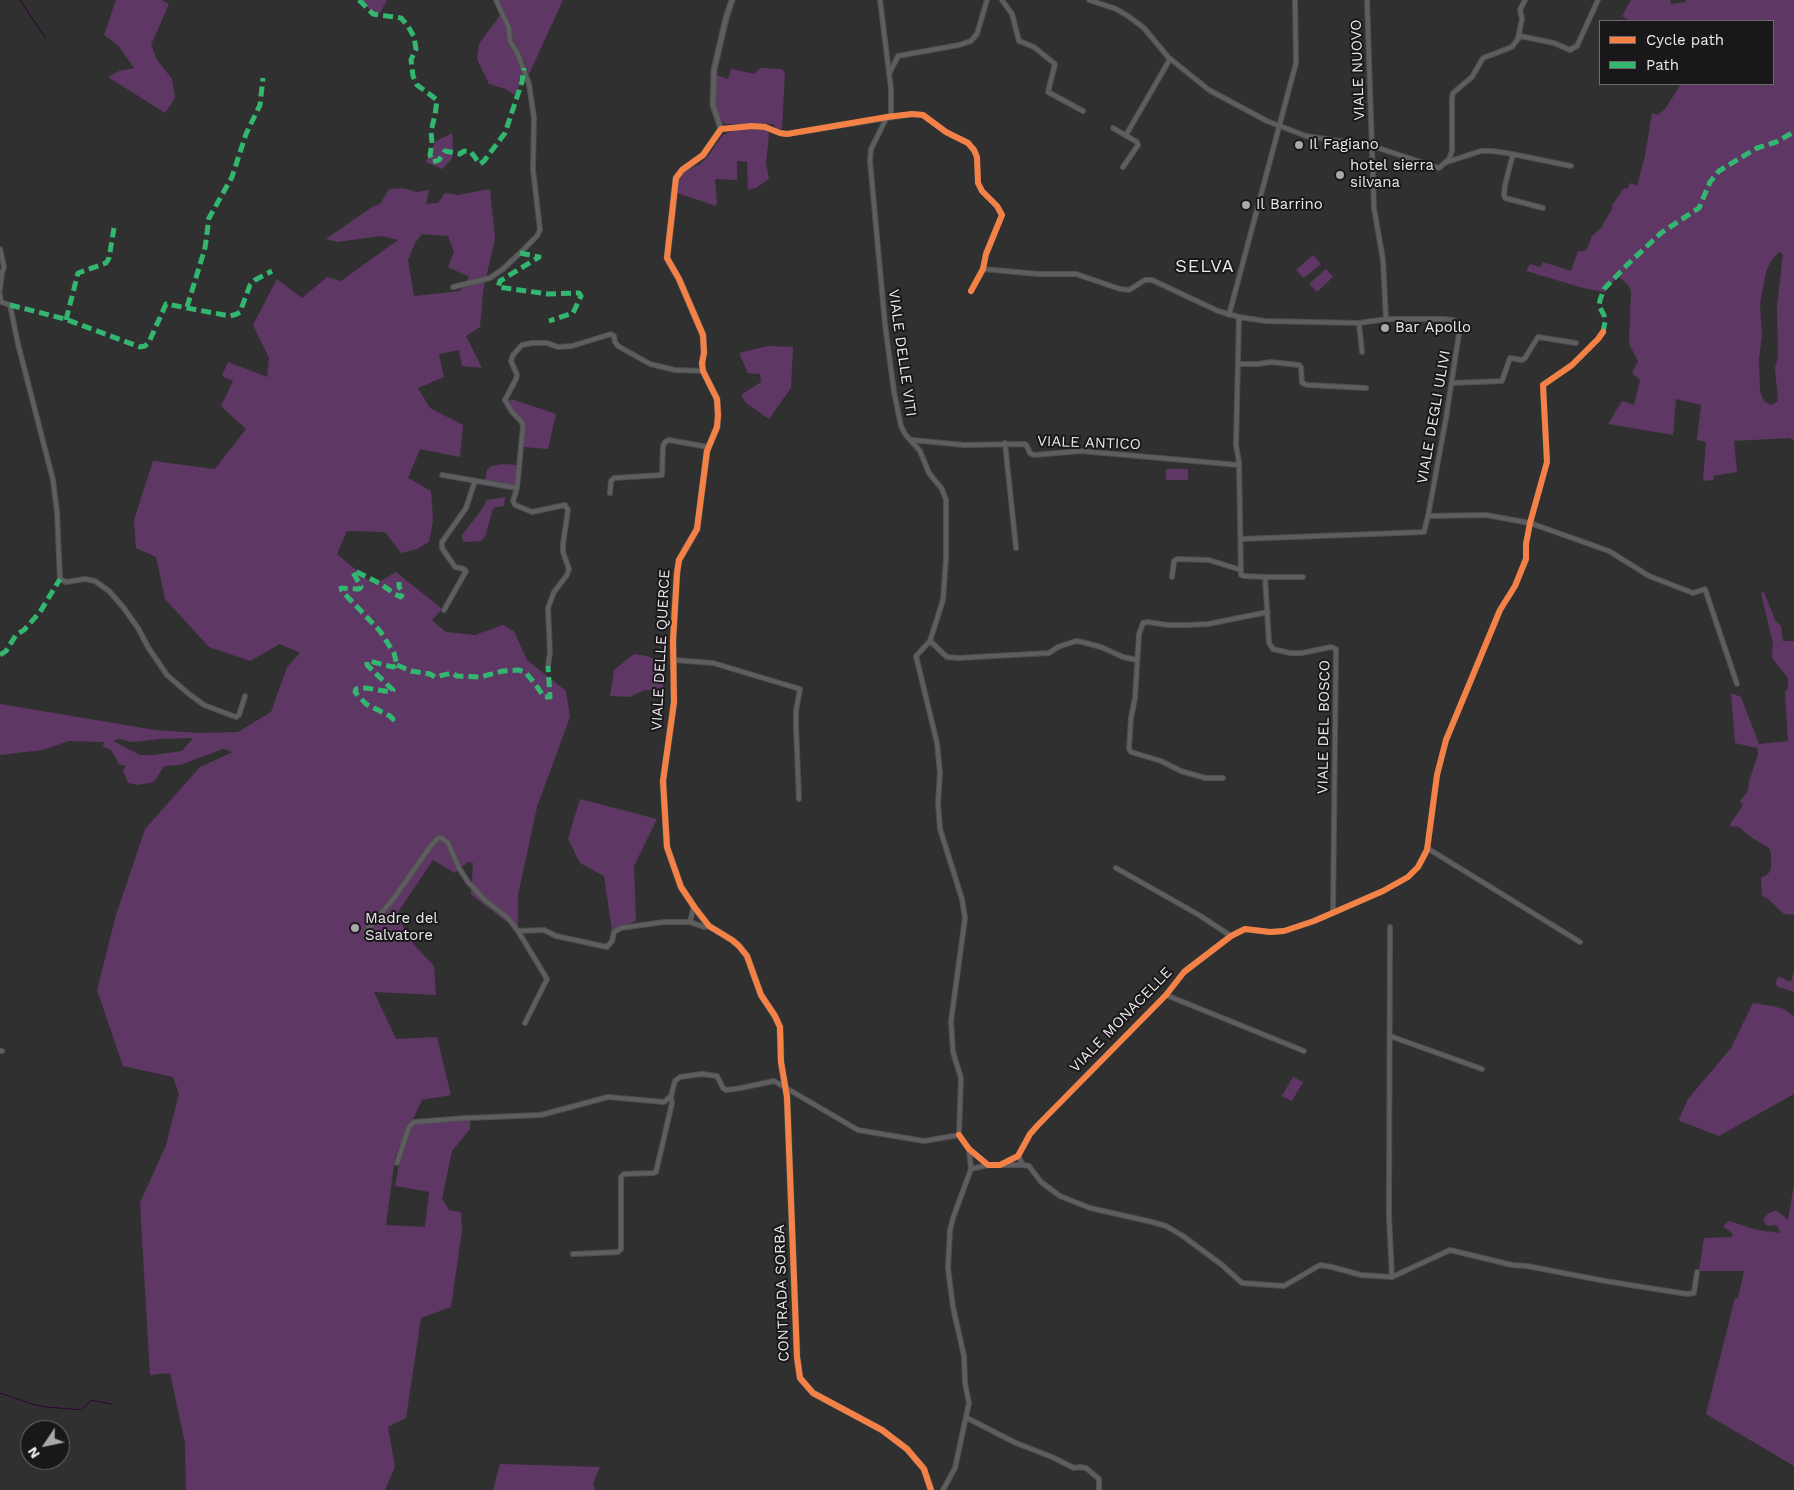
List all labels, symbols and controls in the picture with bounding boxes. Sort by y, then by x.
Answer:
street label: VIALE NUOVO [1347,19,1369,121]
legend [1599,20,1774,85]
text: Cycle path [1646,31,1724,49]
text: Path [1646,56,1679,74]
place label: Il Fagiano [1309,136,1379,154]
marker: Il Fagiano [1293,139,1305,151]
place label: hotel sierra silvana [1350,157,1434,192]
marker: hotel sierra silvana [1334,169,1346,181]
place label: Il Barrino [1256,196,1323,214]
marker: Il Barrino [1240,199,1252,211]
district label: SELVA [1175,256,1235,278]
street label: VIALE DELLE VITI [884,288,920,418]
place label: Bar Apollo [1395,319,1471,337]
marker: Bar Apollo [1379,322,1391,334]
street label: VIALE DEGLI ULIVI [1413,349,1455,485]
street label: VIALE ANTICO [1037,432,1141,454]
street label: VIALE DELLE QUERCE [648,569,674,731]
street label: VIALE DEL BOSCO [1314,660,1334,794]
place label: Madre del Salvatore [365,910,438,945]
marker: Madre del Salvatore [349,922,361,934]
street label: VIALE MONACELLE [1066,964,1176,1076]
street label: CONTRADA SORBA [771,1224,793,1362]
north arrow [20,1420,70,1470]
text: N [24,1444,43,1462]

